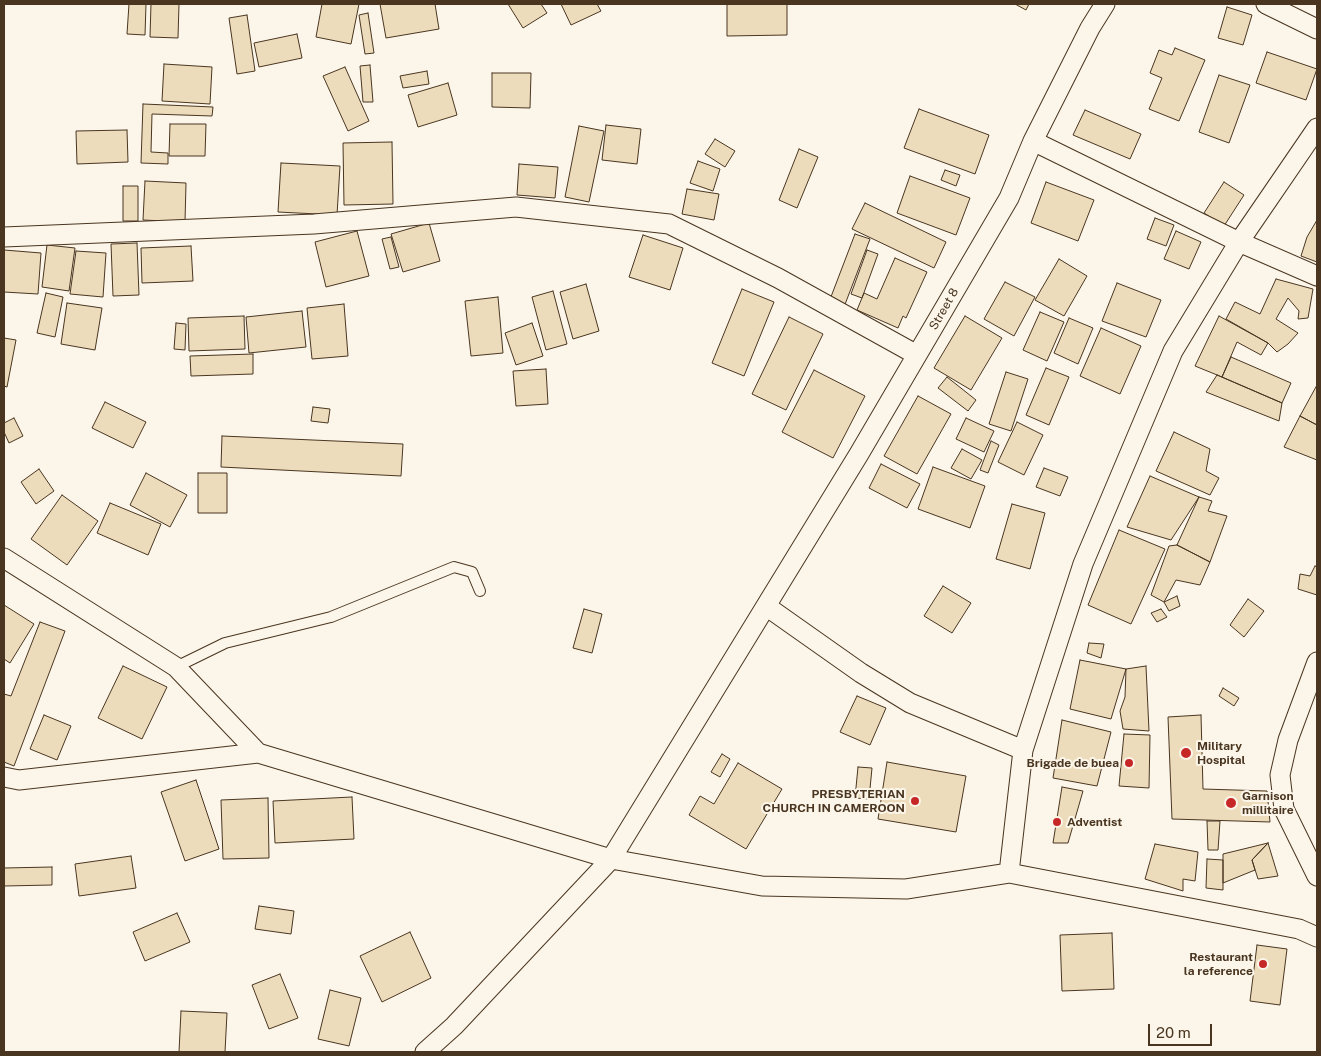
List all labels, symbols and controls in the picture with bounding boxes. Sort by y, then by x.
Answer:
street label: Street 8 [926,286,962,332]
place label: Military Hospital [1197,739,1245,767]
marker: Military Hospital [1179,746,1193,760]
place label: Brigade de buea [1027,756,1119,770]
marker: Brigade de buea [1123,757,1135,769]
place label: PRESBYTERIAN CHURCH IN CAMEROON [763,787,905,815]
place label: Garnison millitaire [1242,789,1294,817]
marker: PRESBYTERIAN CHURCH IN CAMEROON [909,795,921,807]
marker: Garnison millitaire [1224,796,1238,810]
place label: Adventist [1067,815,1122,829]
marker: Adventist [1051,816,1063,828]
place label: Restaurant la reference [1184,950,1253,978]
marker: Restaurant la reference [1257,958,1269,970]
scale bar [1151,1014,1215,1046]
text: 20 m [1156,1024,1191,1041]

